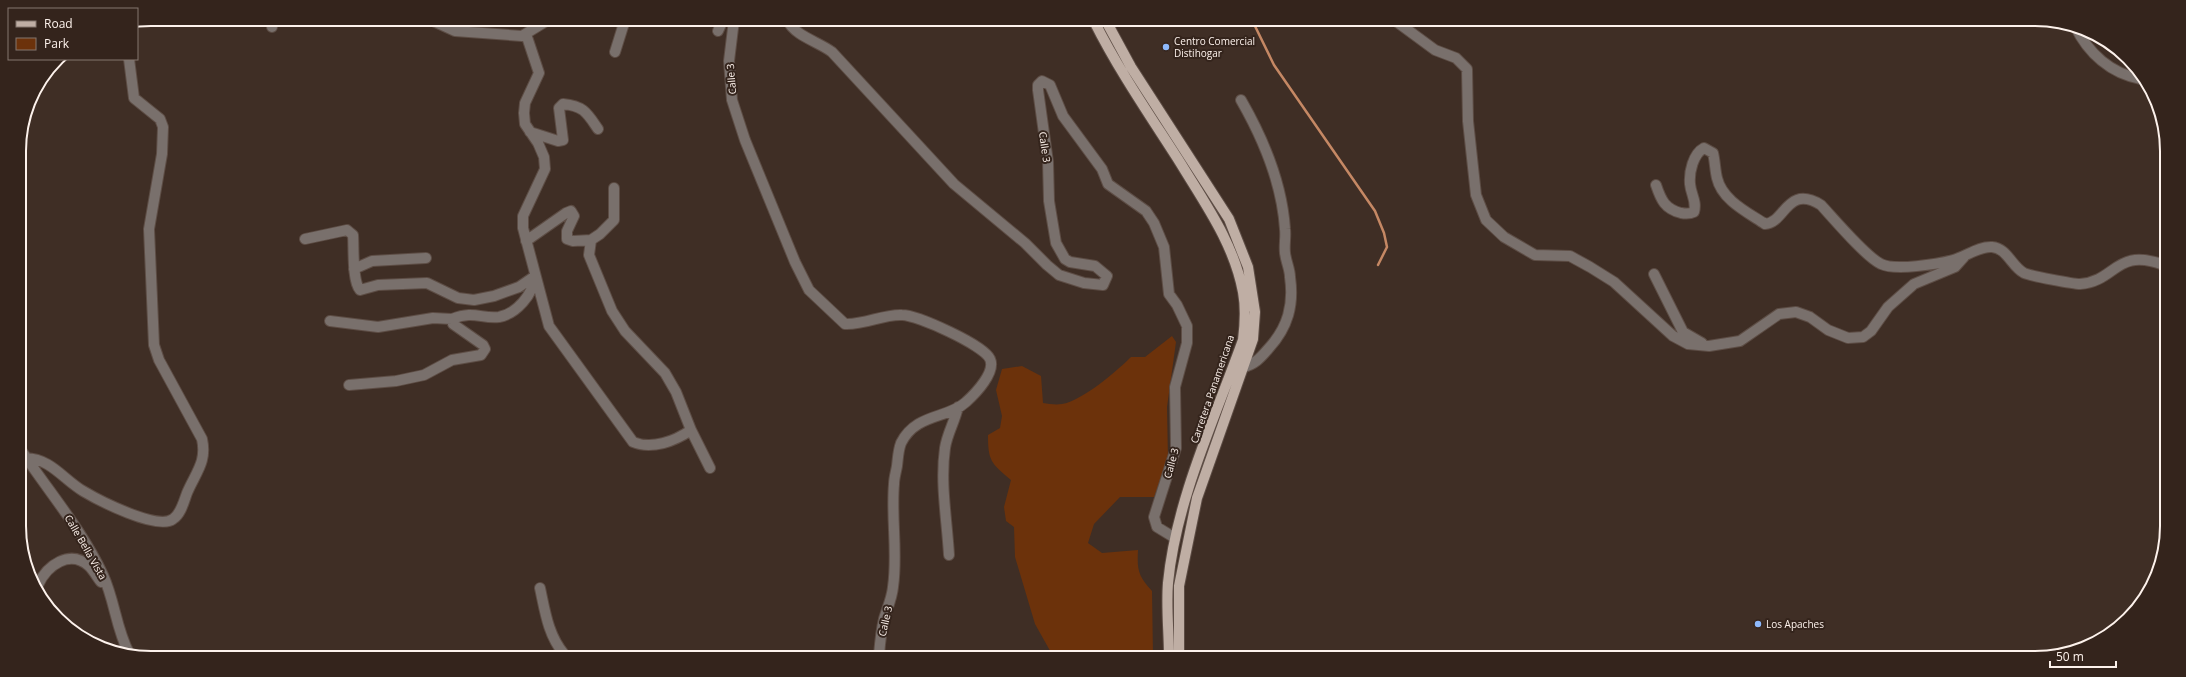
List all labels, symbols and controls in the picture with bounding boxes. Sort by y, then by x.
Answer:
legend [8,8,138,60]
text: Road [44,15,73,32]
place label: Centro Comercial Distihogar [1174,34,1255,60]
text: Park [44,35,70,52]
marker: Centro Comercial Distihogar [1161,42,1171,52]
street label: Calle 3 [723,63,739,95]
street label: Calle 3 [1036,131,1054,164]
street label: Carretera Panamericana [1187,333,1237,445]
street label: Calle 3 [1160,446,1182,480]
street label: Calle Bella Vista [62,512,110,582]
street label: Calle 3 [875,604,895,638]
place label: Los Apaches [1766,617,1824,631]
marker: Los Apaches [1753,619,1763,629]
scale bar [2050,643,2116,669]
text: 50 m [2056,648,2084,665]

